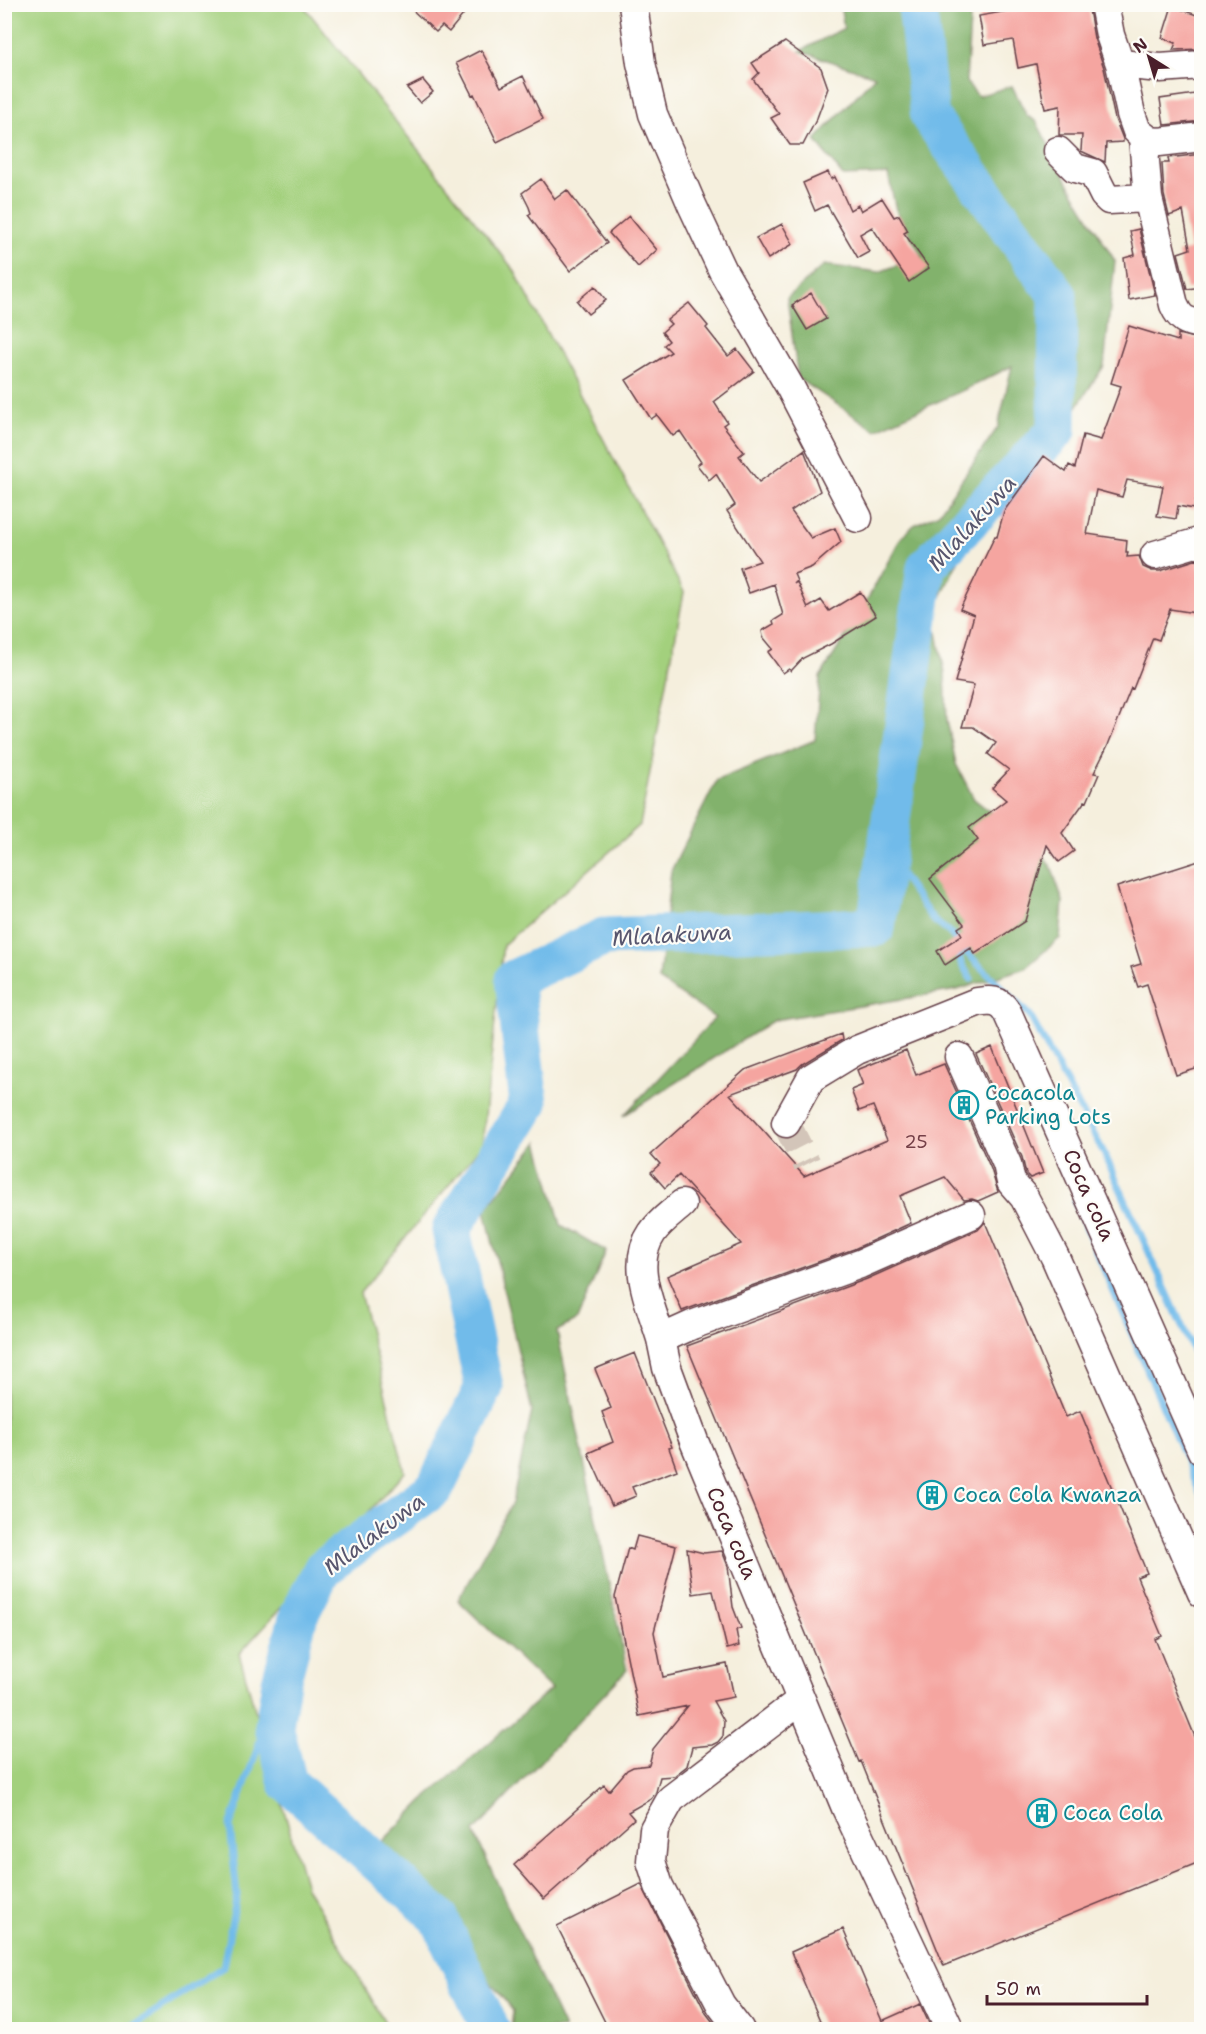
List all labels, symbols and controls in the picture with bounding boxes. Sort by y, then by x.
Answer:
north arrow [1119,27,1179,87]
text: N [1129,33,1152,58]
water label: Mlalakuwa [921,469,1023,577]
water label: Mlalakuwa [611,917,733,953]
place label: Cocacola Parking Lots [985,1079,1111,1131]
building icon: Cocacola Parking Lots [948,1089,980,1121]
house number: 25 [904,1130,928,1154]
street label: Coca cola [1056,1145,1122,1245]
building icon: Coca Cola Kwanza [916,1479,948,1511]
place label: Coca Cola Kwanza [953,1481,1141,1509]
street label: Coca cola [700,1483,764,1583]
water label: Mlalakuwa [317,1486,431,1582]
building icon: Coca Cola [1026,1797,1058,1829]
place label: Coca Cola [1063,1799,1163,1827]
scale bar [987,1968,1148,2006]
text: 50 m [996,1977,1041,2001]

